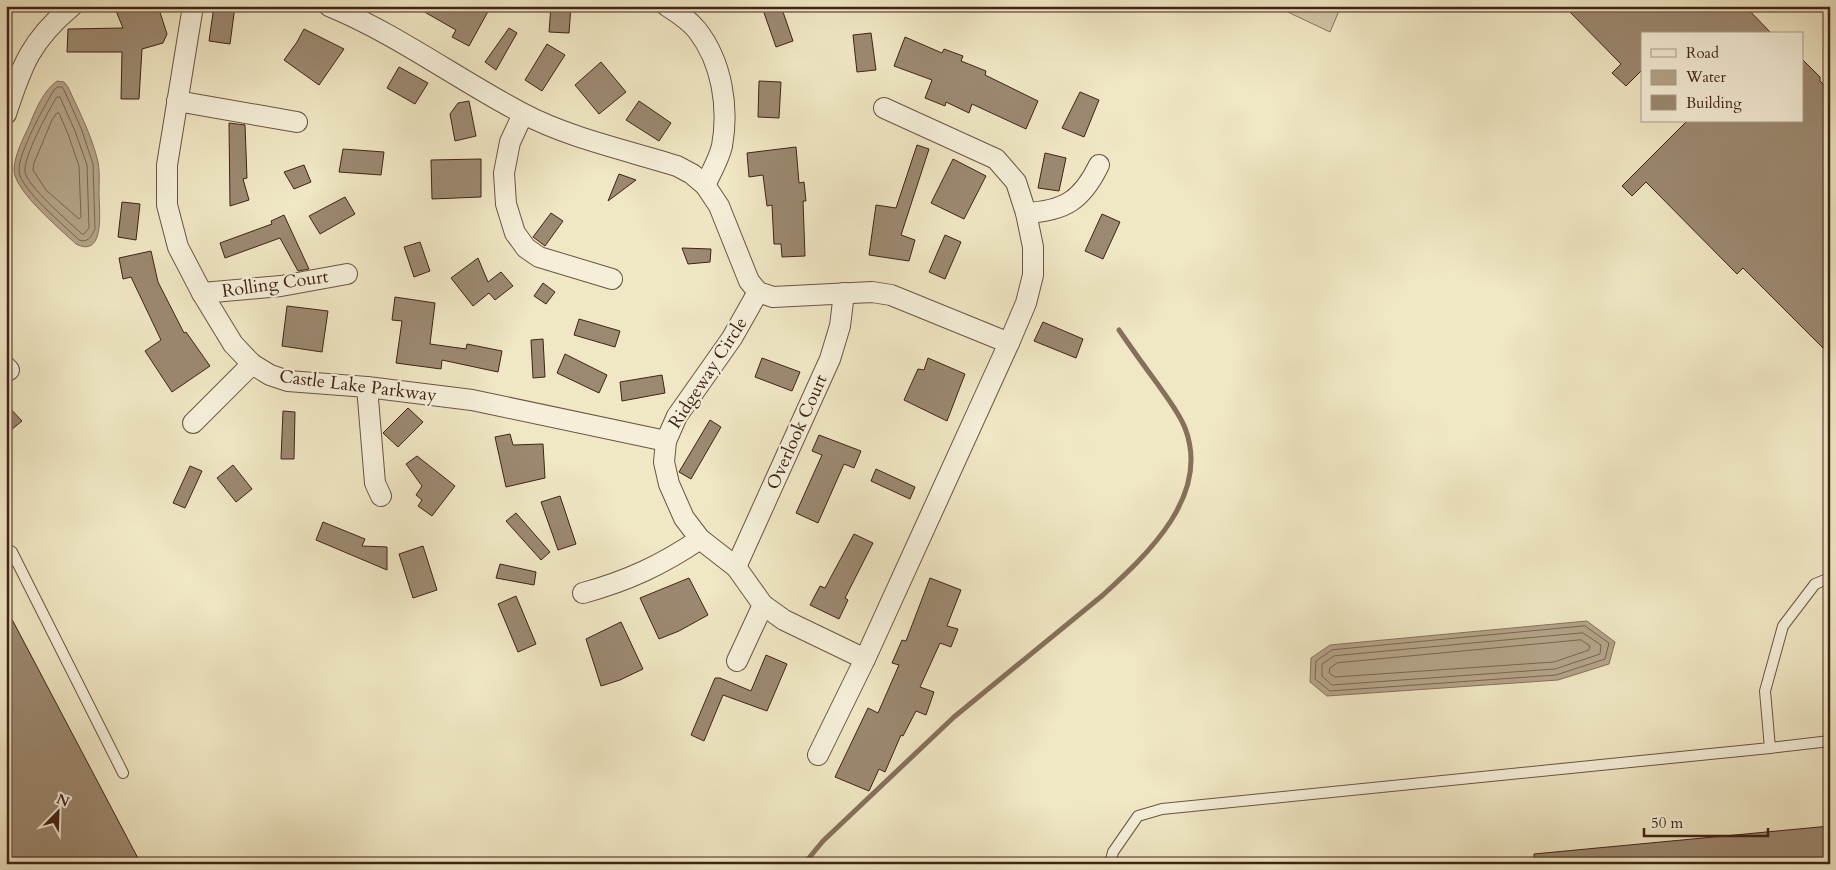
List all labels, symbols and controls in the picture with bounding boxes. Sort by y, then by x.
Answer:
legend [1641,32,1804,122]
text: Road [1686,43,1719,63]
text: Water [1685,67,1727,87]
text: Building [1686,93,1742,113]
street label: Rolling Court [220,264,330,304]
street label: Ridgeway Circle [663,312,753,434]
street label: Castle Lake Parkway [278,364,439,408]
street label: Overlook Court [760,370,834,494]
north arrow [32,788,82,838]
text: N [54,789,72,812]
scale bar [1644,805,1767,837]
text: 50 m [1651,813,1683,833]

